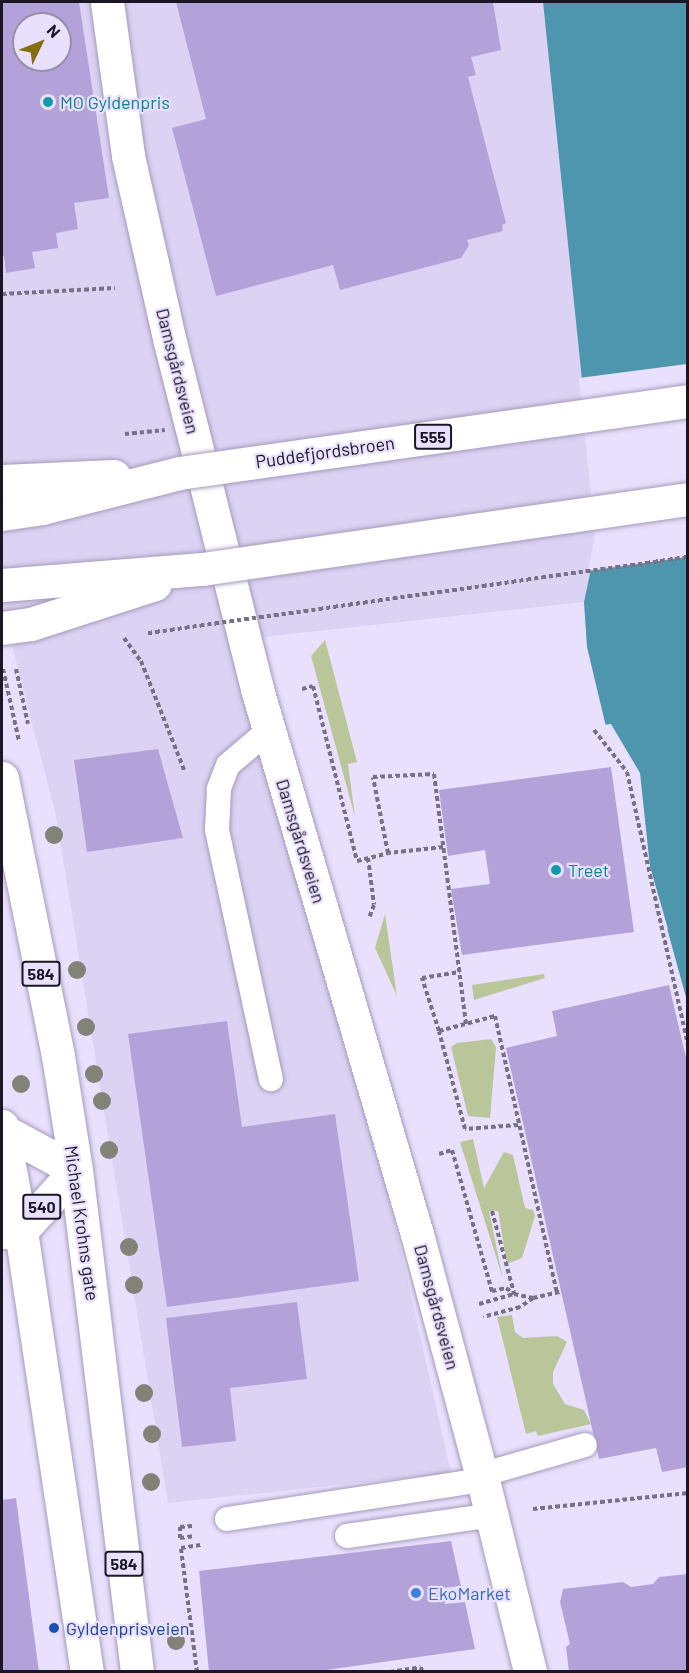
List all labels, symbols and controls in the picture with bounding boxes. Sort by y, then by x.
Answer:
north arrow [12,12,72,72]
text: N [43,20,65,41]
place label: MO Gyldenpris [60,91,170,113]
marker: MO Gyldenpris [41,95,55,109]
street label: Damsgårdsveien [152,306,204,436]
road number: 555 [414,424,452,450]
street label: Puddefjordsbroen [254,432,396,472]
street label: Damsgårdsveien [272,776,330,906]
place label: Treet [568,859,609,881]
marker: Treet [549,863,563,877]
road number: 584 [22,961,60,987]
street label: Michael Krohns gate [60,1144,104,1302]
road number: 540 [21,1194,63,1220]
street label: Damsgårdsveien [410,1242,464,1372]
road number: 584 [104,1551,144,1577]
place label: EkoMarket [428,1582,511,1604]
marker: EkoMarket [409,1586,423,1600]
place label: Gyldenprisveien [66,1617,190,1639]
marker: Gyldenprisveien [47,1621,61,1635]

